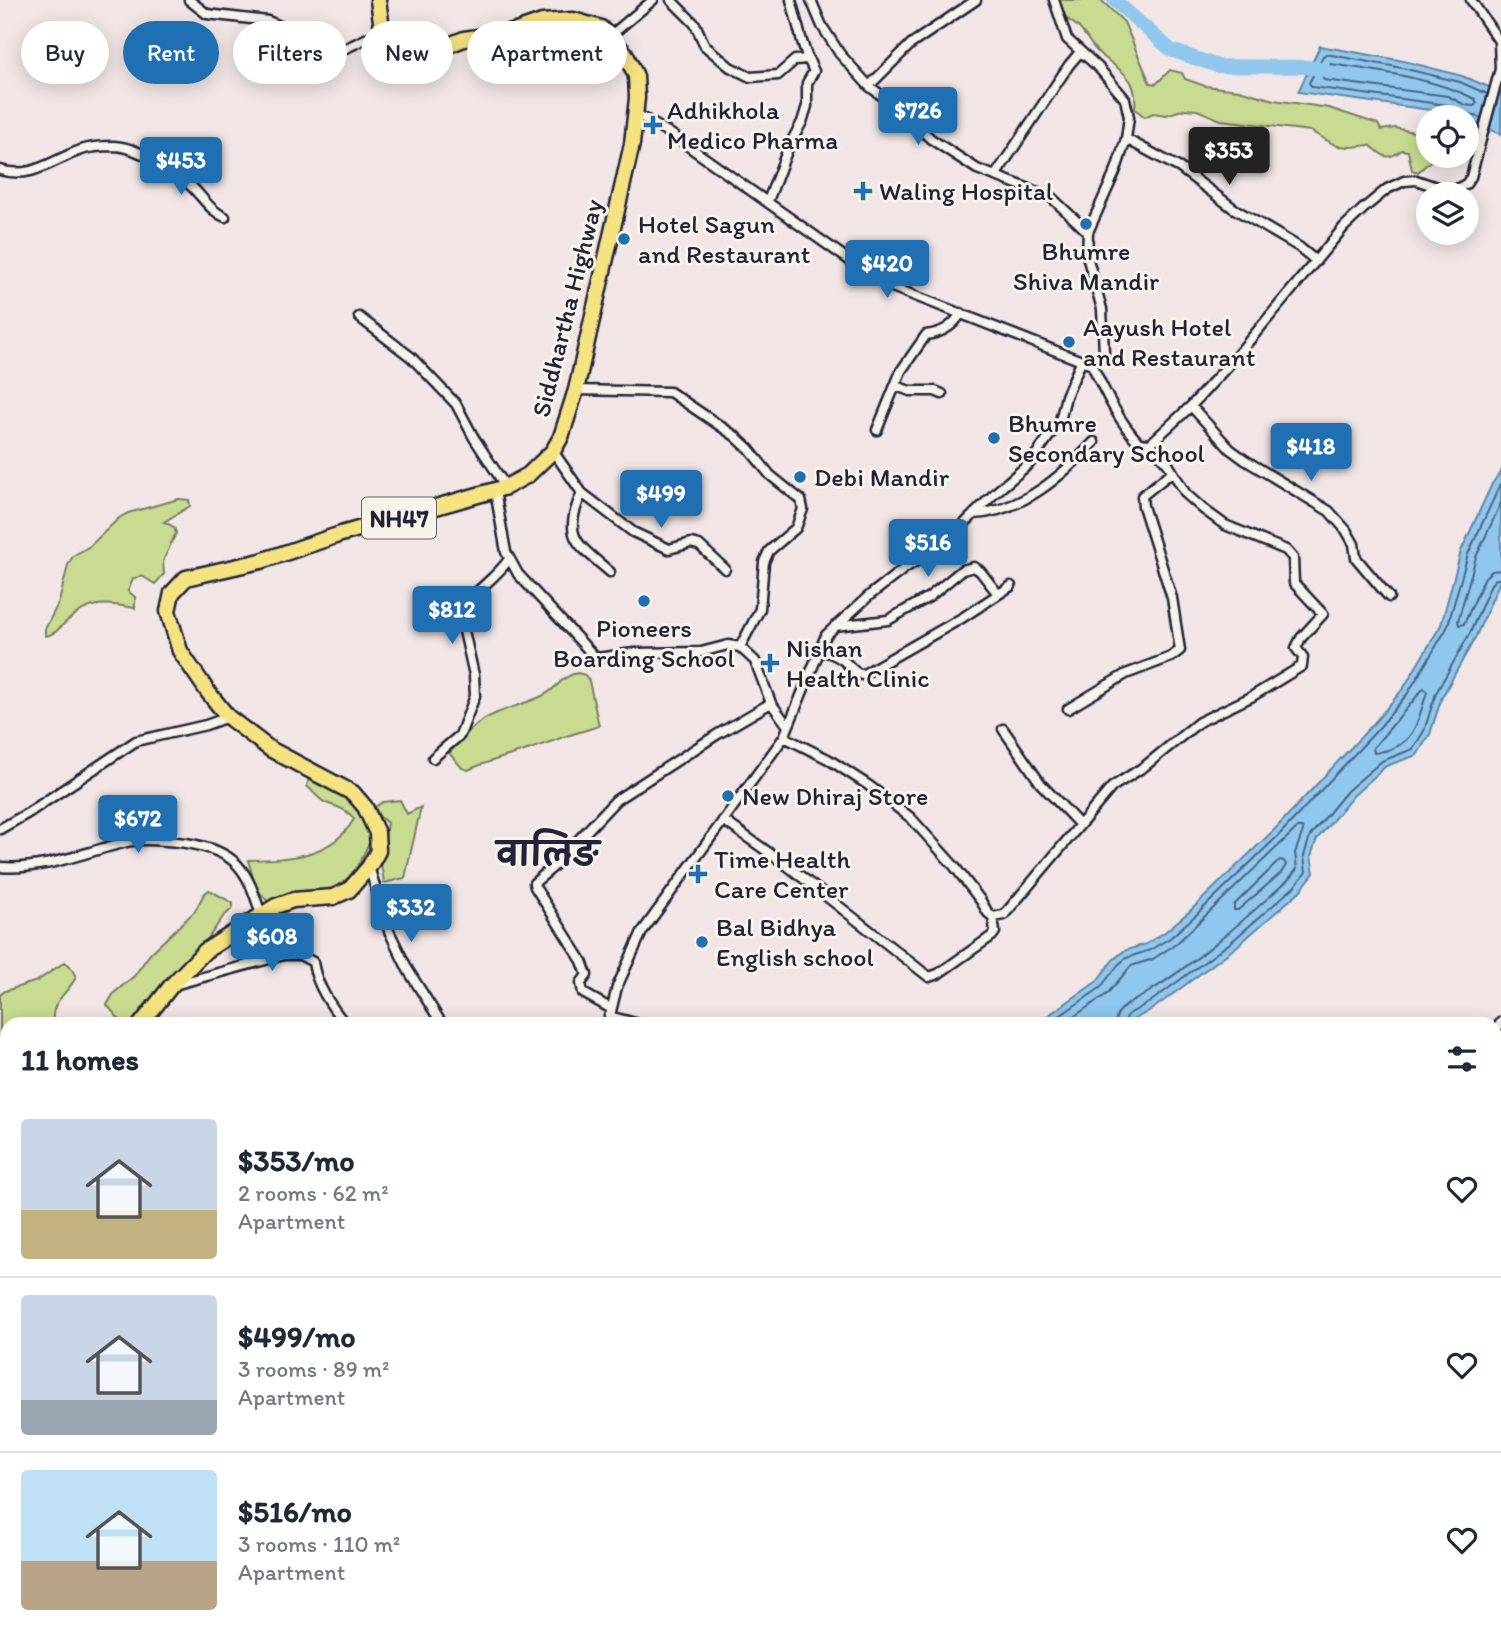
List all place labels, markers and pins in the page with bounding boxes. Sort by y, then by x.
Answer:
pin: $726 [877,88,959,147]
place label: Adhikhola Medico Pharma [667,94,838,156]
marker: Adhikhola Medico Pharma [645,117,661,133]
pin: $353 [1188,128,1270,187]
pin: $453 [140,138,222,197]
place label: Waling Hospital [879,175,1053,207]
marker: Waling Hospital [853,181,873,201]
place label: Hotel Sagun and Restaurant [638,208,811,270]
marker: Bhumre Shiva Mandir [1078,216,1094,232]
marker: Hotel Sagun and Restaurant [616,231,632,247]
place label: Bhumre Shiva Mandir [1013,235,1159,297]
pin: $420 [846,240,928,300]
place label: Aayush Hotel and Restaurant [1083,311,1256,373]
marker: Aayush Hotel and Restaurant [1061,334,1077,350]
place label: Bhumre Secondary School [1008,407,1205,469]
pin: $418 [1270,424,1352,483]
marker: Bhumre Secondary School [986,430,1002,446]
place label: Debi Mandir [814,461,950,493]
marker: Debi Mandir [792,469,808,485]
pin: $499 [620,470,702,530]
pin: $516 [887,520,969,579]
pin: $812 [411,586,493,646]
marker: Pioneers Boarding School [636,593,652,609]
place label: Pioneers Boarding School [553,612,735,674]
place label: Nishan Health Clinic [786,632,929,694]
marker: Nishan Health Clinic [760,653,780,673]
place label: New Dhiraj Store [742,780,928,812]
marker: New Dhiraj Store [720,788,736,804]
pin: $672 [97,796,179,855]
place label: Time Health Care Center [714,843,851,905]
marker: Time Health Care Center [688,864,708,884]
pin: $332 [370,884,452,944]
place label: Bal Bidhya English school [716,911,874,973]
pin: $608 [231,914,313,973]
marker: Bal Bidhya English school [694,934,710,950]

